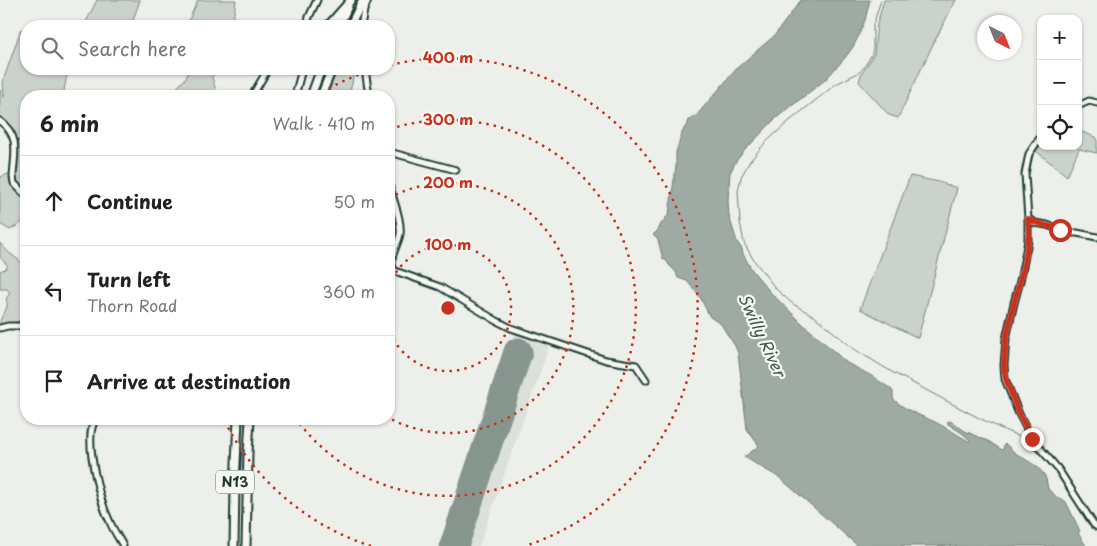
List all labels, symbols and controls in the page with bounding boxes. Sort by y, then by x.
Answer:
north arrow [977,15,1022,60]
map controls [1037,15,1082,150]
button: + [1037,15,1082,60]
search box [20,20,395,75]
icon: search [38,34,66,62]
text: Search here [78,34,187,62]
text: 400 m [423,45,473,68]
button: − [1037,60,1082,105]
button: locate [1037,105,1082,150]
text: 6 min [40,107,99,139]
text: 300 m [423,107,473,130]
text: Walk · 410 m [273,111,375,135]
text: 200 m [423,170,473,193]
icon: ahead [40,187,68,215]
text: Continue [87,187,173,215]
text: 50 m [334,189,375,213]
route start [1049,219,1072,242]
text: 100 m [425,232,471,255]
text: Turn left [87,265,171,293]
icon: left [40,277,68,305]
text: 360 m [323,279,375,303]
water label: Swilly River [733,289,794,383]
text: Thorn Road [87,293,177,317]
centre of rings [439,299,457,317]
icon: arrive [40,367,68,395]
text: Arrive at destination [87,367,291,395]
route end [1021,428,1044,451]
road number: N13 [216,471,254,494]

